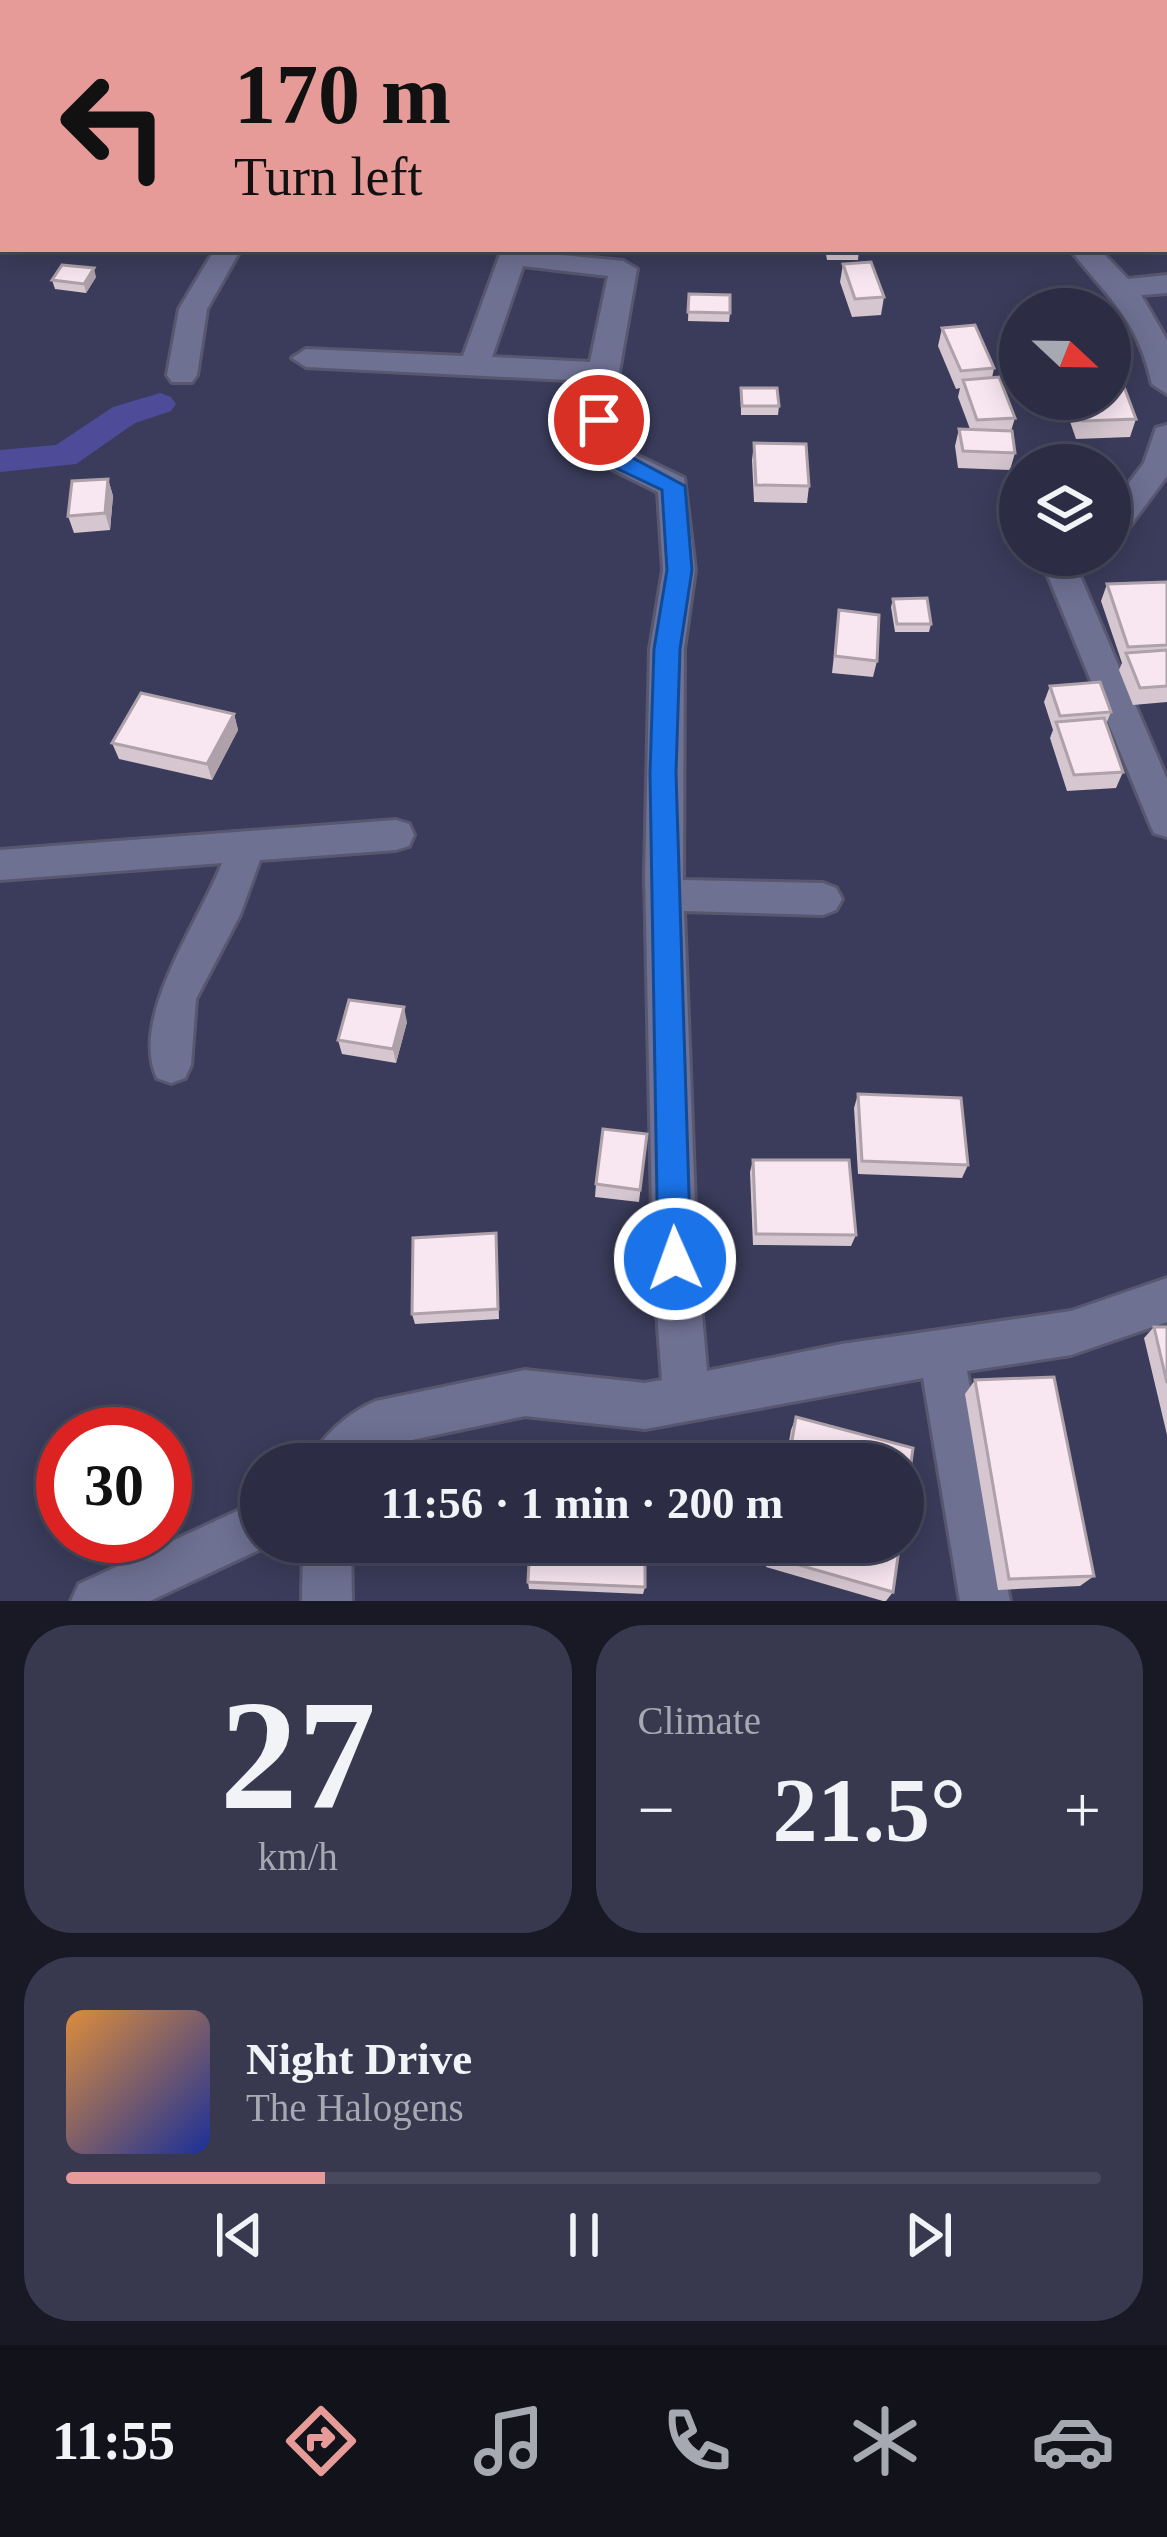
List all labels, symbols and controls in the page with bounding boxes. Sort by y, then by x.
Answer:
icon: left [36,48,192,204]
text: 170 m [234,48,451,141]
text: Turn left [234,147,423,207]
north arrow [999,288,1131,420]
map controls [999,288,1131,576]
pin [548,369,650,471]
icon: arrive [566,387,632,453]
button: layers [999,444,1131,576]
position arrow [612,1196,738,1322]
speed limit sign: 30 [36,1407,192,1563]
text: 11:56 · 1 min · 200 m [381,1478,783,1528]
text: 27 [220,1669,376,1842]
text: Climate [638,1699,761,1742]
text: 21.5° [773,1761,966,1860]
text: − [638,1773,675,1846]
text: + [1064,1773,1101,1846]
text: km/h [258,1835,338,1878]
text: Night Drive [246,2034,472,2084]
text: The Halogens [246,2086,464,2129]
icon: previous [206,2202,272,2268]
icon: pause [551,2202,617,2268]
icon: next [896,2202,962,2268]
icon: directions [279,2399,363,2483]
icon: music [467,2399,551,2483]
icon: phone [655,2399,739,2483]
icon: climate [843,2399,927,2483]
icon: car [1031,2399,1115,2483]
text: 11:55 [52,2411,175,2471]

